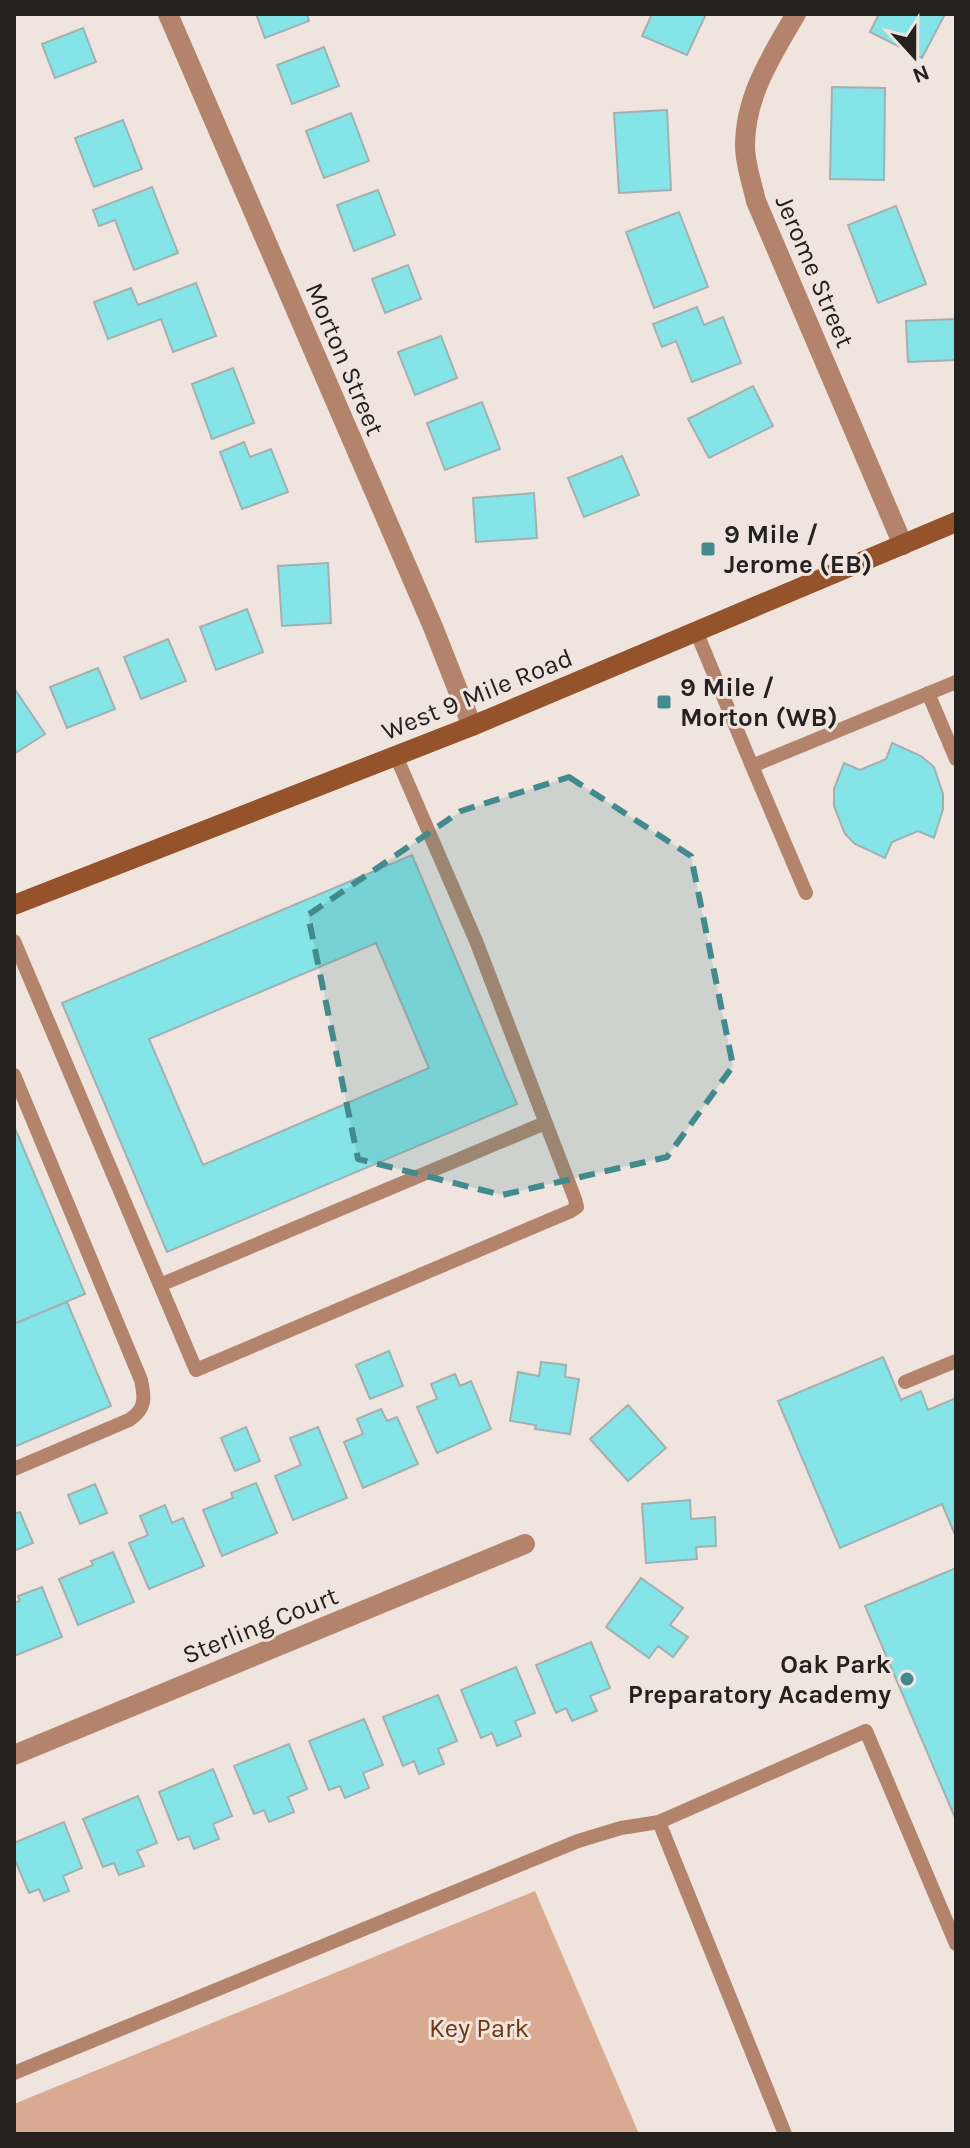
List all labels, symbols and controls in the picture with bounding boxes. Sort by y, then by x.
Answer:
north arrow [874,16,954,96]
text: N [909,59,933,89]
street label: Jerome Street [768,190,861,352]
street label: Morton Street [298,278,391,440]
place label: 9 Mile / Jerome (EB) [724,519,872,580]
marker: 9 Mile / Jerome (EB) [699,540,717,558]
street label: West 9 Mile Road [377,642,577,747]
place label: 9 Mile / Morton (WB) [680,672,838,733]
marker: 9 Mile / Morton (WB) [655,693,673,711]
street label: Sterling Court [178,1580,343,1671]
place label: Oak Park Preparatory Academy [628,1649,891,1710]
marker: Oak Park Preparatory Academy [898,1670,916,1688]
park label: Key Park [429,2013,529,2044]

